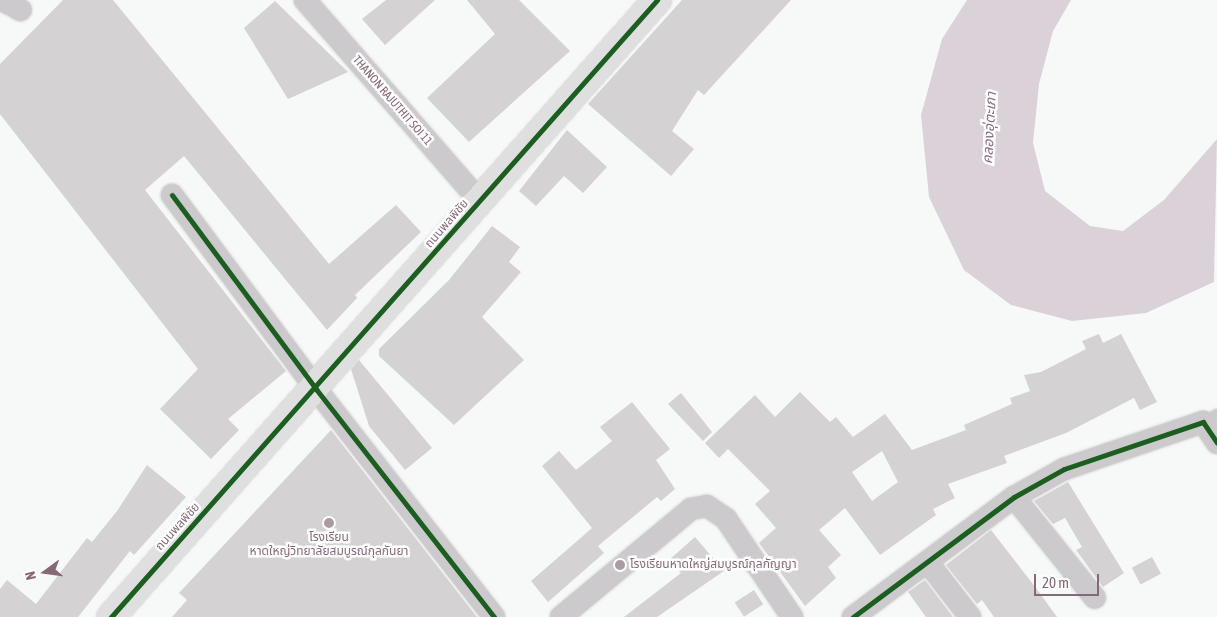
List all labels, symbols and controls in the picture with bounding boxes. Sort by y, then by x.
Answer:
street label: THANON RAJUTHIT SOI 11 [349,53,435,149]
water label: คลองอุ่ตะเภา [979,92,999,164]
street label: ถนนพลพิชัย [422,197,472,251]
street label: ถนนพลพิชัย [153,500,203,554]
marker: โรงเรียน หาดใหญ่วิทยาลัยสมบูรณ์กุลกันยา [323,517,335,529]
place label: โรงเรียน หาดใหญ่วิทยาลัยสมบูรณ์กุลกันยา [250,531,408,559]
north arrow [20,547,70,597]
place label: โรงเรียนหาดใหญ่สมบูรณ์กุลกัญญา [630,558,797,572]
marker: โรงเรียนหาดใหญ่สมบูรณ์กุลกัญญา [614,559,626,571]
scale bar [1037,564,1102,596]
text: N [22,570,39,582]
text: 20 m [1042,574,1069,591]

